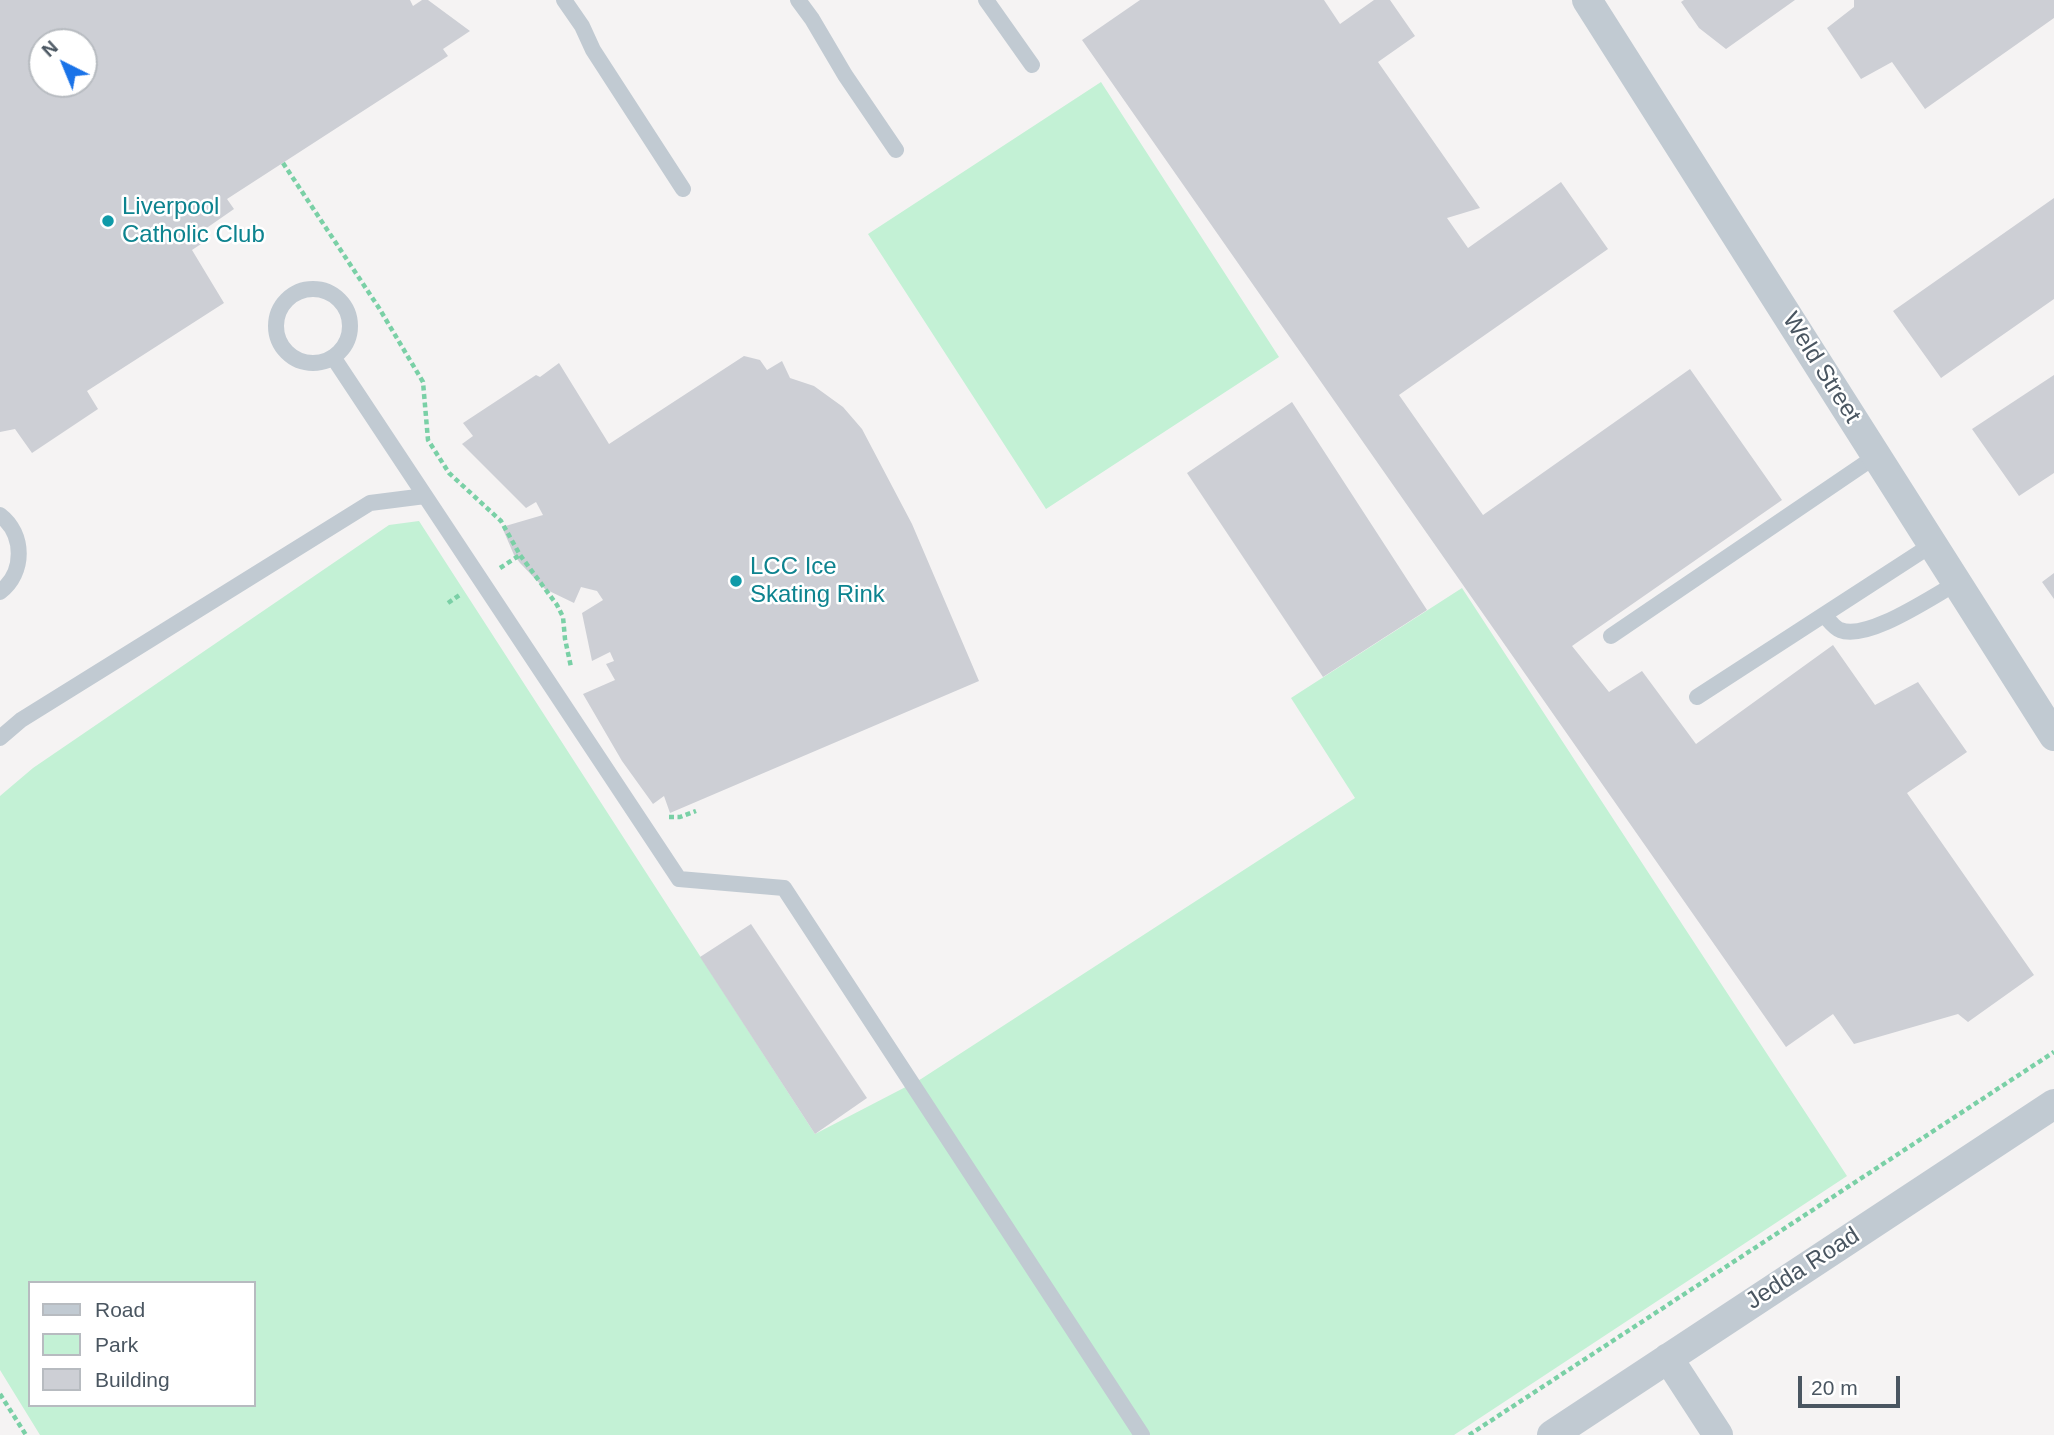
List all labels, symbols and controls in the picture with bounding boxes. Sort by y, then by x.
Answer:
north arrow [28,28,98,98]
text: N [38,36,62,61]
place label: Liverpool Catholic Club [122,193,265,249]
marker: Liverpool Catholic Club [100,213,116,229]
street label: Weld Street [1776,307,1866,429]
place label: LCC Ice Skating Rink [750,553,885,609]
marker: LCC Ice Skating Rink [728,573,744,589]
street label: Jedda Road [1741,1222,1865,1316]
legend [28,1281,256,1407]
text: Road [95,1298,145,1321]
text: Park [95,1333,138,1356]
scale bar [1802,1362,1904,1406]
text: Building [95,1368,170,1391]
text: 20 m [1811,1376,1858,1399]

